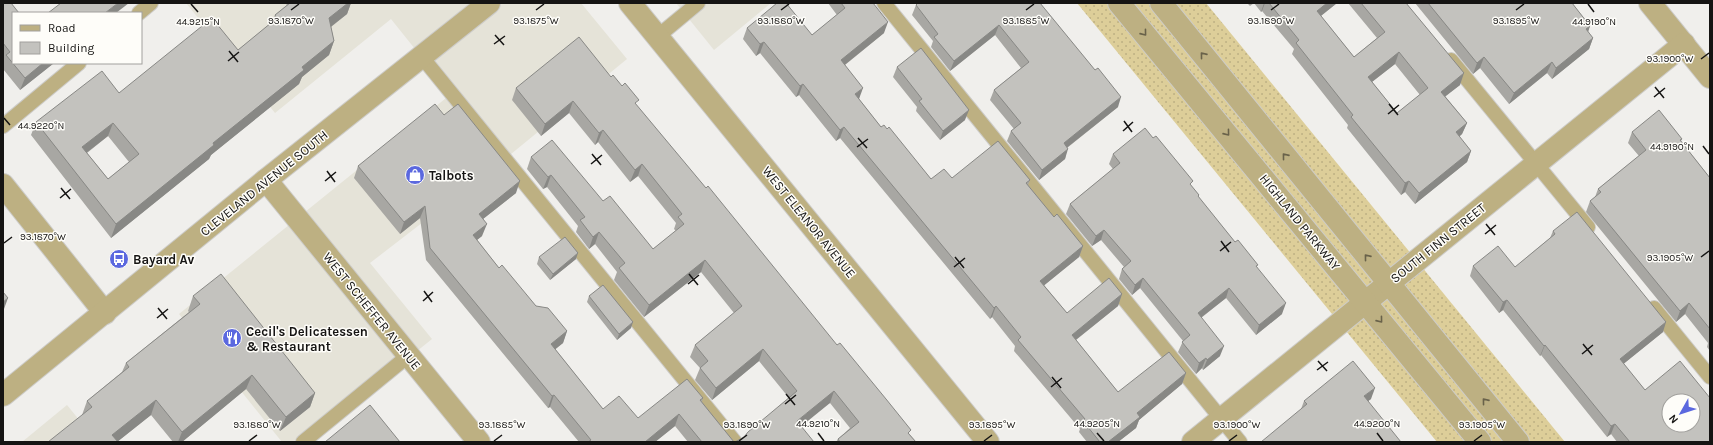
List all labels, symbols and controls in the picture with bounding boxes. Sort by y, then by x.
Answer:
legend [12,12,142,64]
text: 93.1870°W [268,15,314,27]
text: 93.1875°W [513,15,559,27]
text: 93.1880°W [757,15,805,27]
text: 93.1885°W [1002,15,1050,27]
text: 93.1890°W [1247,15,1295,27]
text: 93.1895°W [1493,15,1539,27]
text: 44.9215°N [176,16,220,28]
text: 44.9190°N [1572,16,1616,28]
text: Road [48,21,76,35]
one-way arrow [1139,29,1146,36]
text: Building [48,41,95,55]
one-way arrow [1201,52,1208,59]
text: 93.1900°W [1647,53,1693,65]
text: 44.9220°N [18,120,64,132]
street label: CLEVELAND AVENUE SOUTH [197,127,331,239]
one-way arrow [1222,129,1229,136]
text: 44.9190°N [1650,141,1694,153]
one-way arrow [1283,153,1290,160]
street label: WEST ELEANOR AVENUE [759,163,859,281]
shop icon: Talbots [404,164,426,186]
place label: Talbots [429,168,474,183]
street label: HIGHLAND PARKWAY [1257,171,1343,273]
street label: SOUTH FINN STREET [1388,200,1489,286]
text: 93.1870°W [20,231,66,243]
bus stop icon: Bayard Av [108,248,130,270]
street label: WEST SCHEFFER AVENUE [320,249,424,373]
place label: Bayard Av [133,252,194,267]
text: 93.1905°W [1647,252,1693,264]
one-way arrow [1365,254,1372,261]
one-way arrow [1376,316,1383,323]
place label: Cecil's Delicatessen & Restaurant [246,324,368,354]
restaurant icon: Cecil's Delicatessen & Restaurant [221,327,243,349]
north arrow [1661,393,1701,433]
one-way arrow [1482,398,1489,405]
text: N [1666,412,1681,426]
text: 44.9210°N [796,418,840,430]
text: 44.9205°N [1074,418,1120,430]
text: 44.9200°N [1354,418,1400,430]
text: 93.1880°W [233,419,281,431]
text: 93.1885°W [478,419,526,431]
text: 93.1890°W [723,419,771,431]
text: 93.1895°W [969,419,1015,431]
text: 93.1900°W [1214,419,1260,431]
text: 93.1905°W [1459,419,1505,431]

